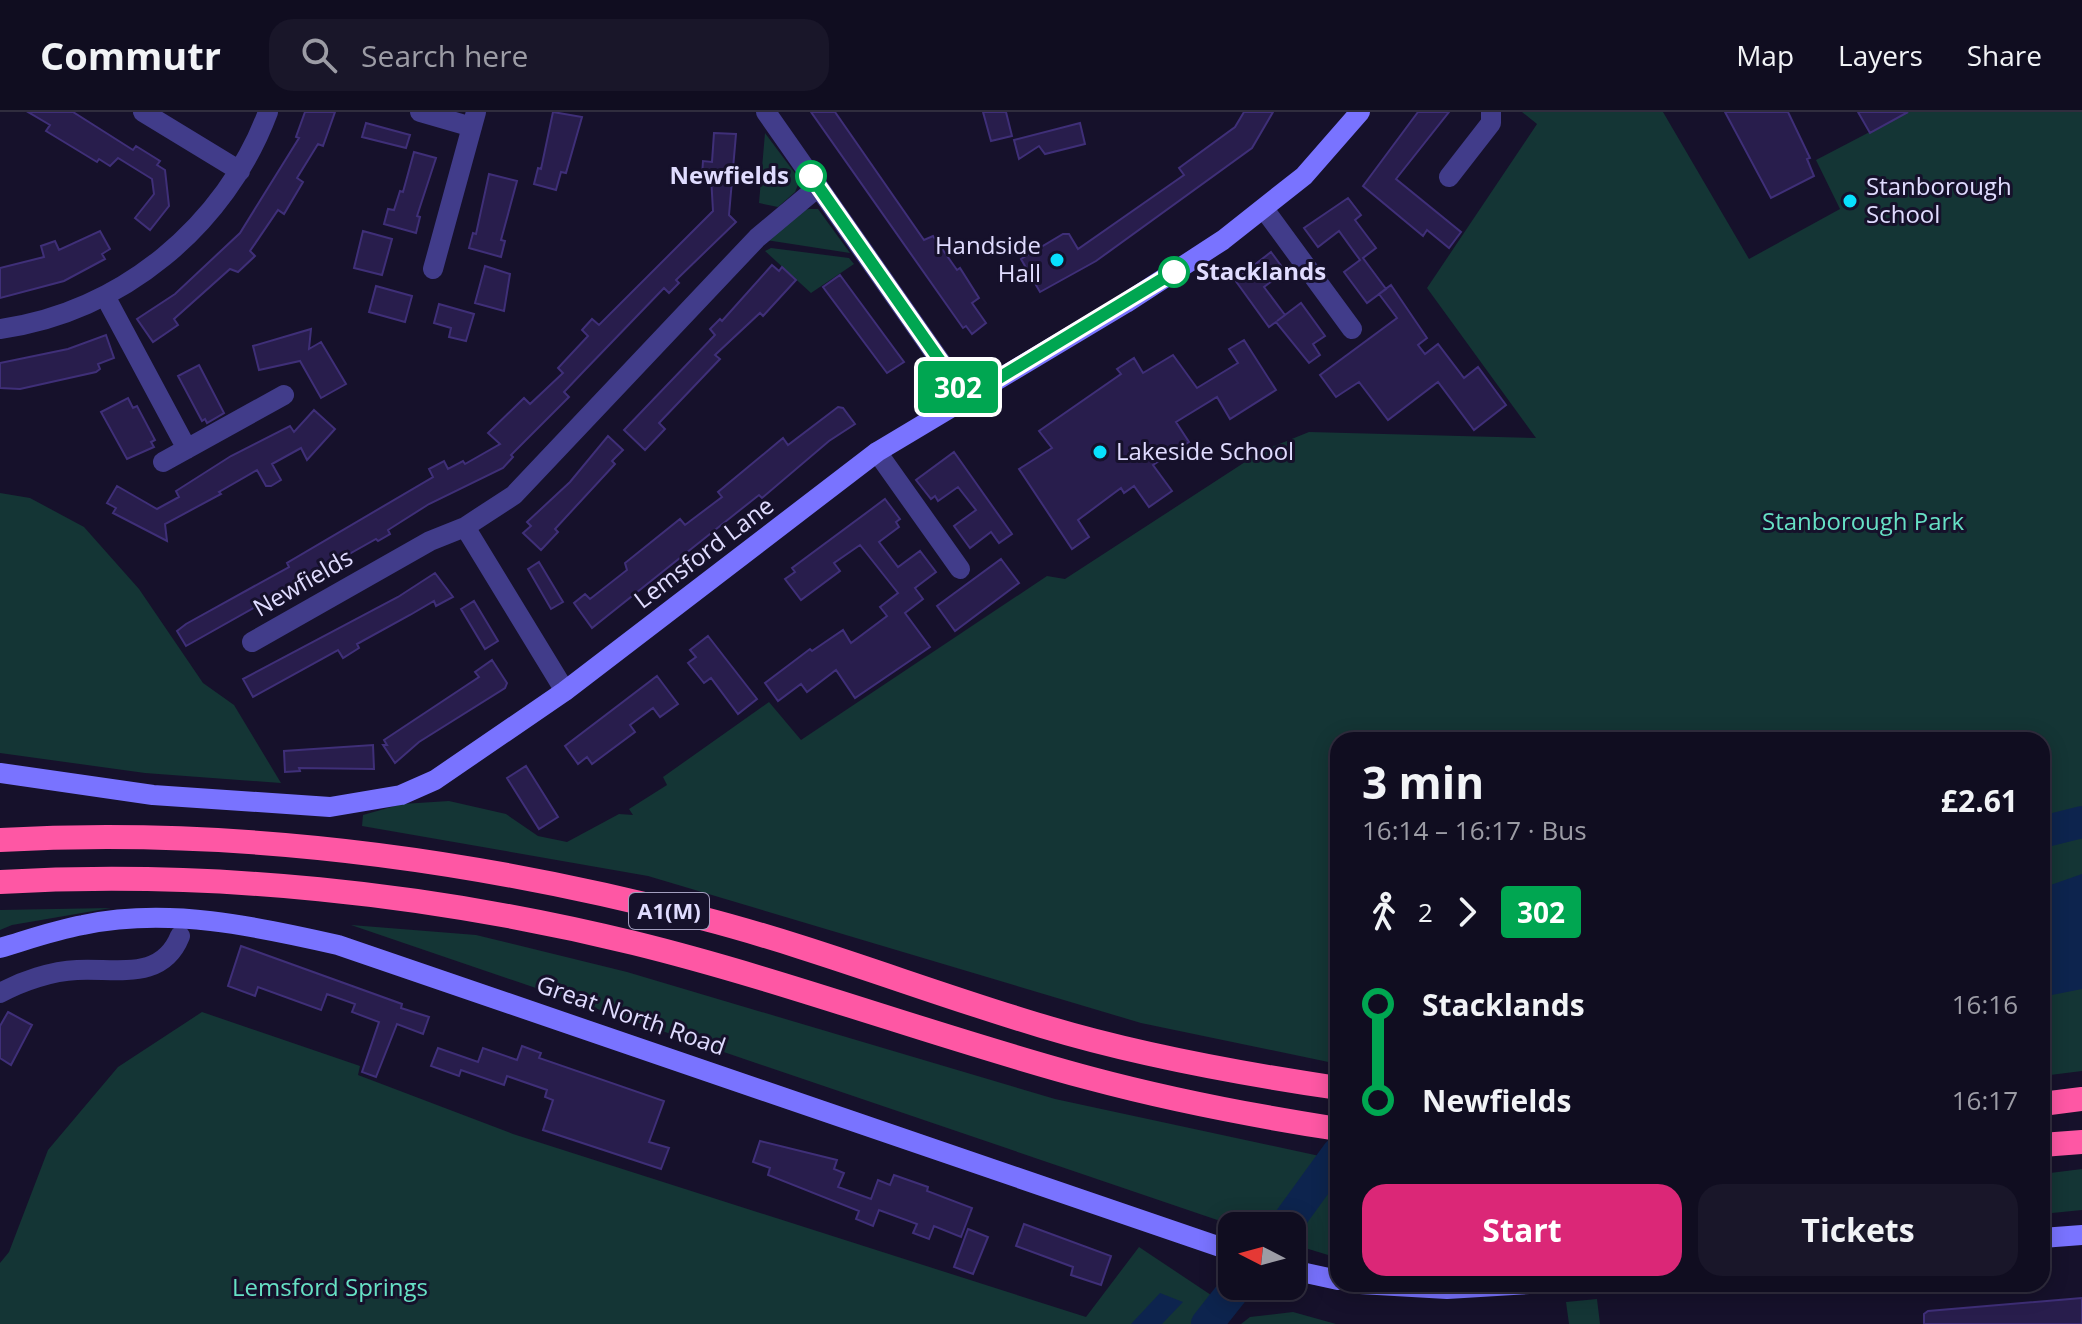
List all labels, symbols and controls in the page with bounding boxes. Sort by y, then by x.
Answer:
search box [269,19,829,91]
text: Commutr [40,29,221,81]
icon: search [297,33,341,77]
text: Search here [361,35,528,76]
text: Map [1736,36,1794,74]
text: Layers [1838,36,1923,74]
text: Share [1967,36,2042,74]
place label: Newfields [670,158,789,191]
marker: Newfields [796,161,826,191]
place label: Stanborough School [1866,169,2012,230]
marker: Stanborough School [1841,192,1859,210]
place label: Handside Hall [935,228,1041,289]
marker: Handside Hall [1048,251,1066,269]
place label: Stacklands [1196,254,1326,287]
marker: Stacklands [1159,257,1189,287]
line badge: 302 [912,361,1004,413]
text: 302 [934,368,982,406]
place label: Lakeside School [1116,434,1294,467]
marker: Lakeside School [1091,443,1109,461]
street label: Lemsford Lane [626,488,780,615]
park label: Stanborough Park [1762,504,1964,537]
street label: Newfields [246,540,358,623]
text: 3 min [1362,752,1484,812]
text: £2.61 [1941,780,2018,821]
text: 16:14 – 16:17 · Bus [1362,812,1587,848]
icon: walk [1362,890,1406,934]
icon: forward [1445,890,1489,934]
road number: A1(M) [629,893,709,929]
text: 302 [1517,893,1565,931]
text: 2 [1418,894,1433,930]
street label: Great North Road [533,967,730,1062]
text: Stacklands [1422,984,1585,1025]
text: 16:16 [1952,986,2018,1022]
text: Newfields [1422,1080,1571,1121]
text: 16:17 [1952,1082,2018,1118]
button: Start [1362,1184,1682,1276]
button: Tickets [1698,1184,2018,1276]
north arrow [1218,1212,1306,1300]
map controls [1218,1212,1306,1300]
park label: Lemsford Springs [232,1270,428,1303]

